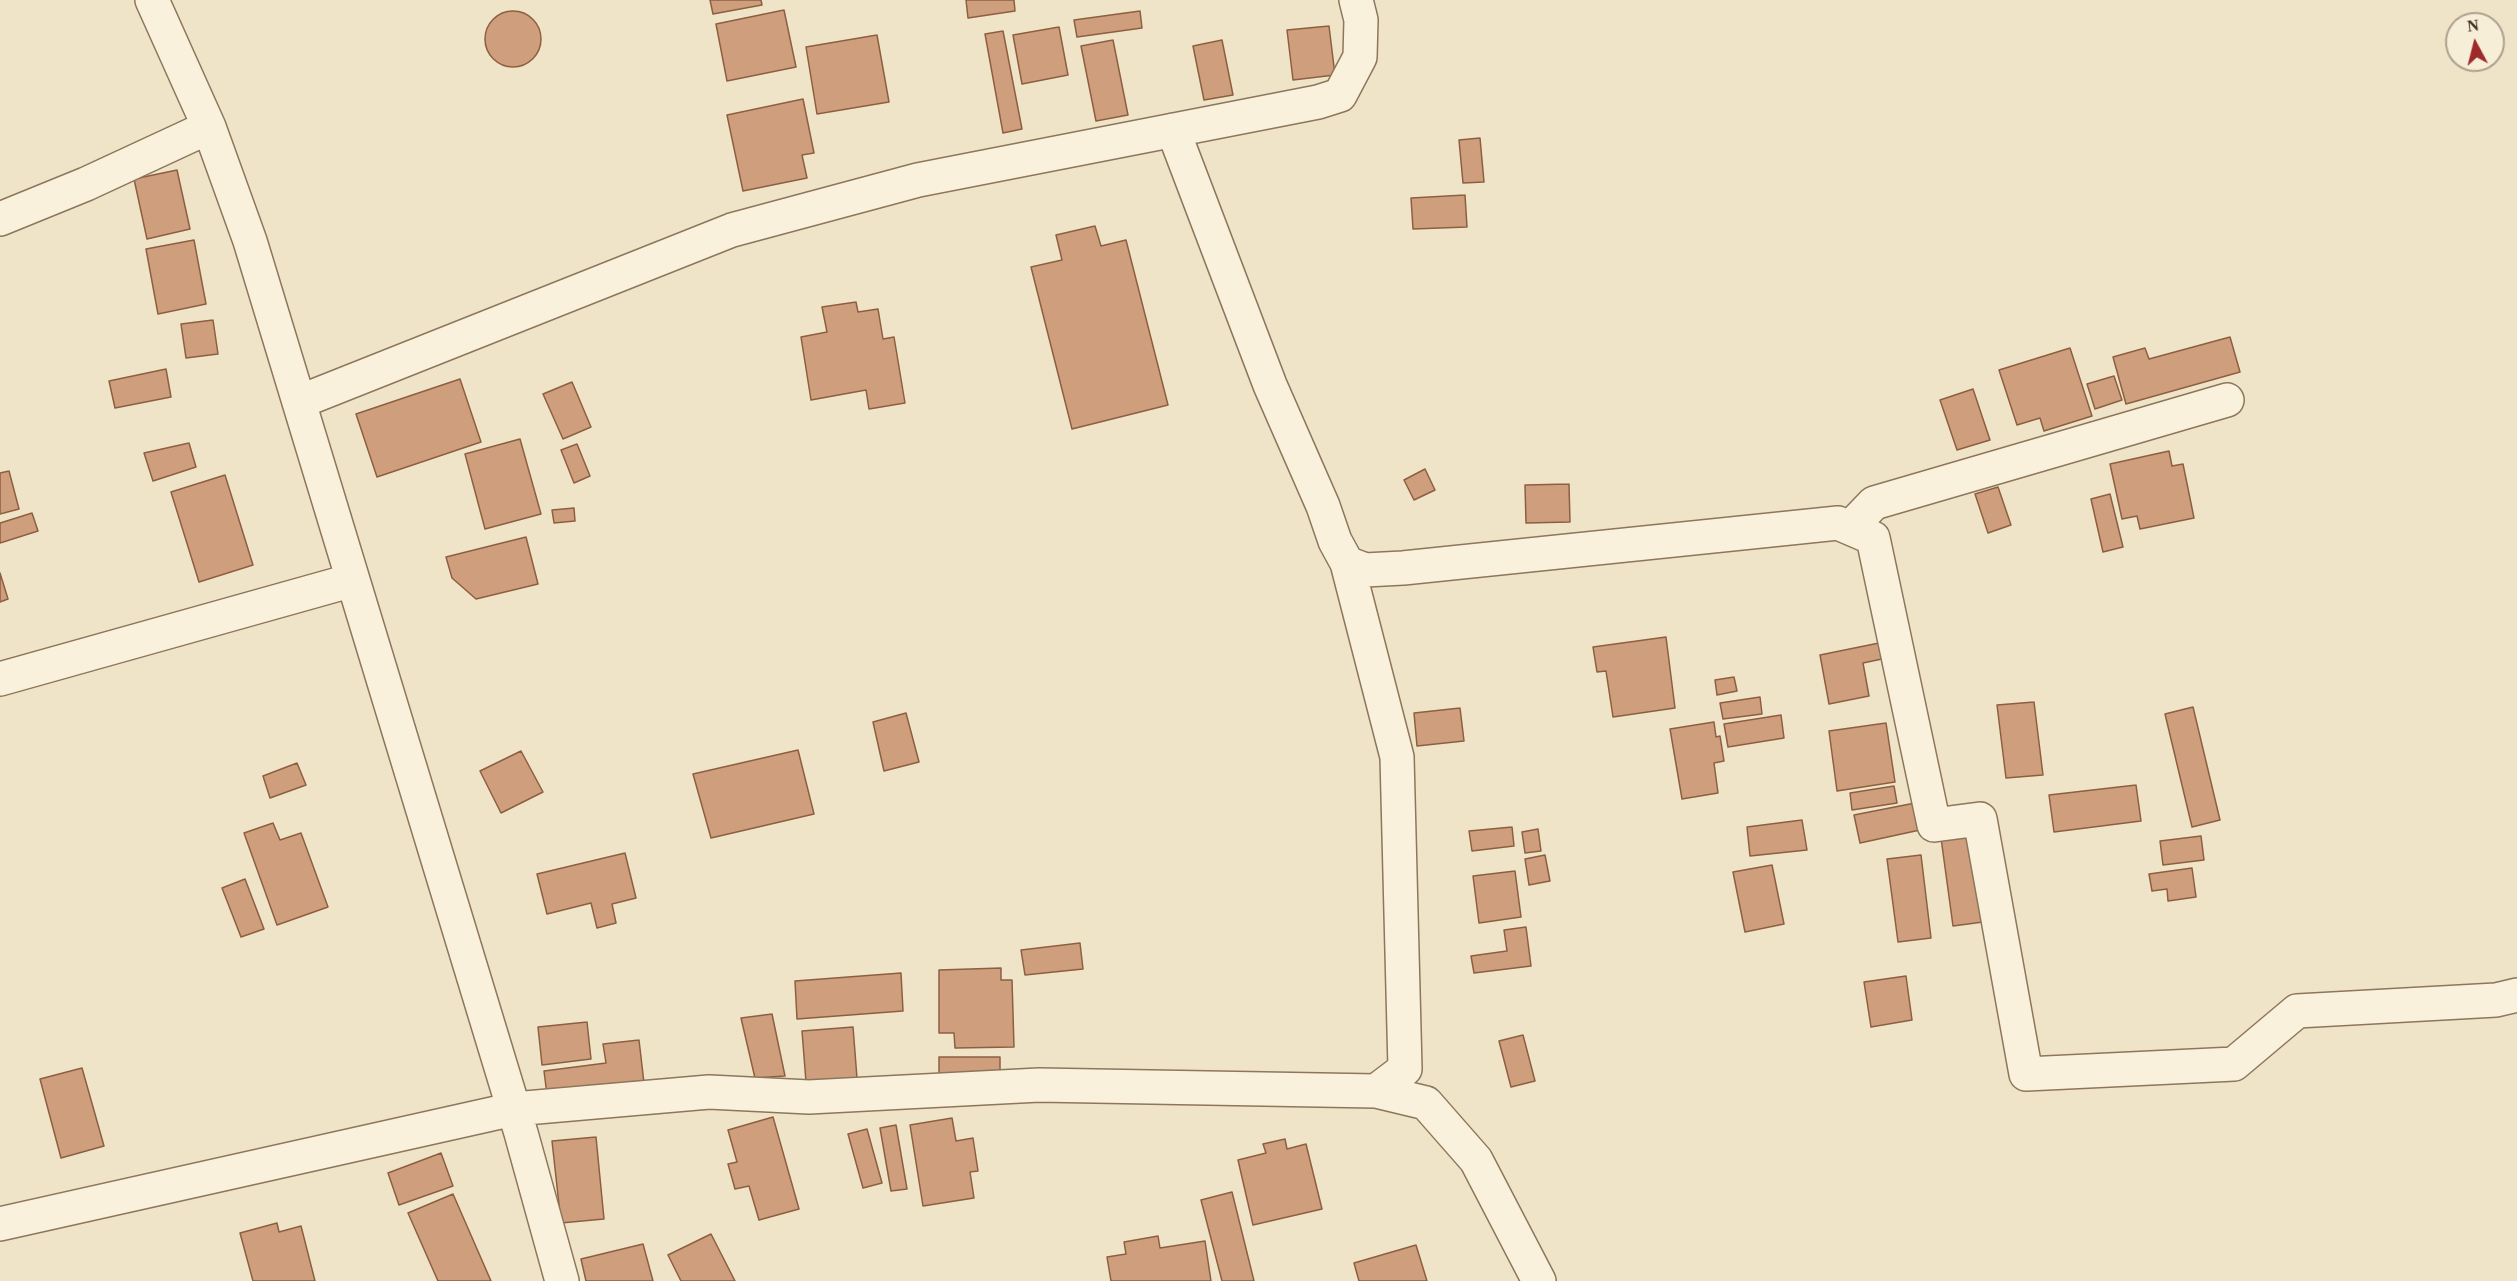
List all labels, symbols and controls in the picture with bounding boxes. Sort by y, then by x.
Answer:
north arrow [2445,12,2505,72]
text: N [2466,16,2480,35]

